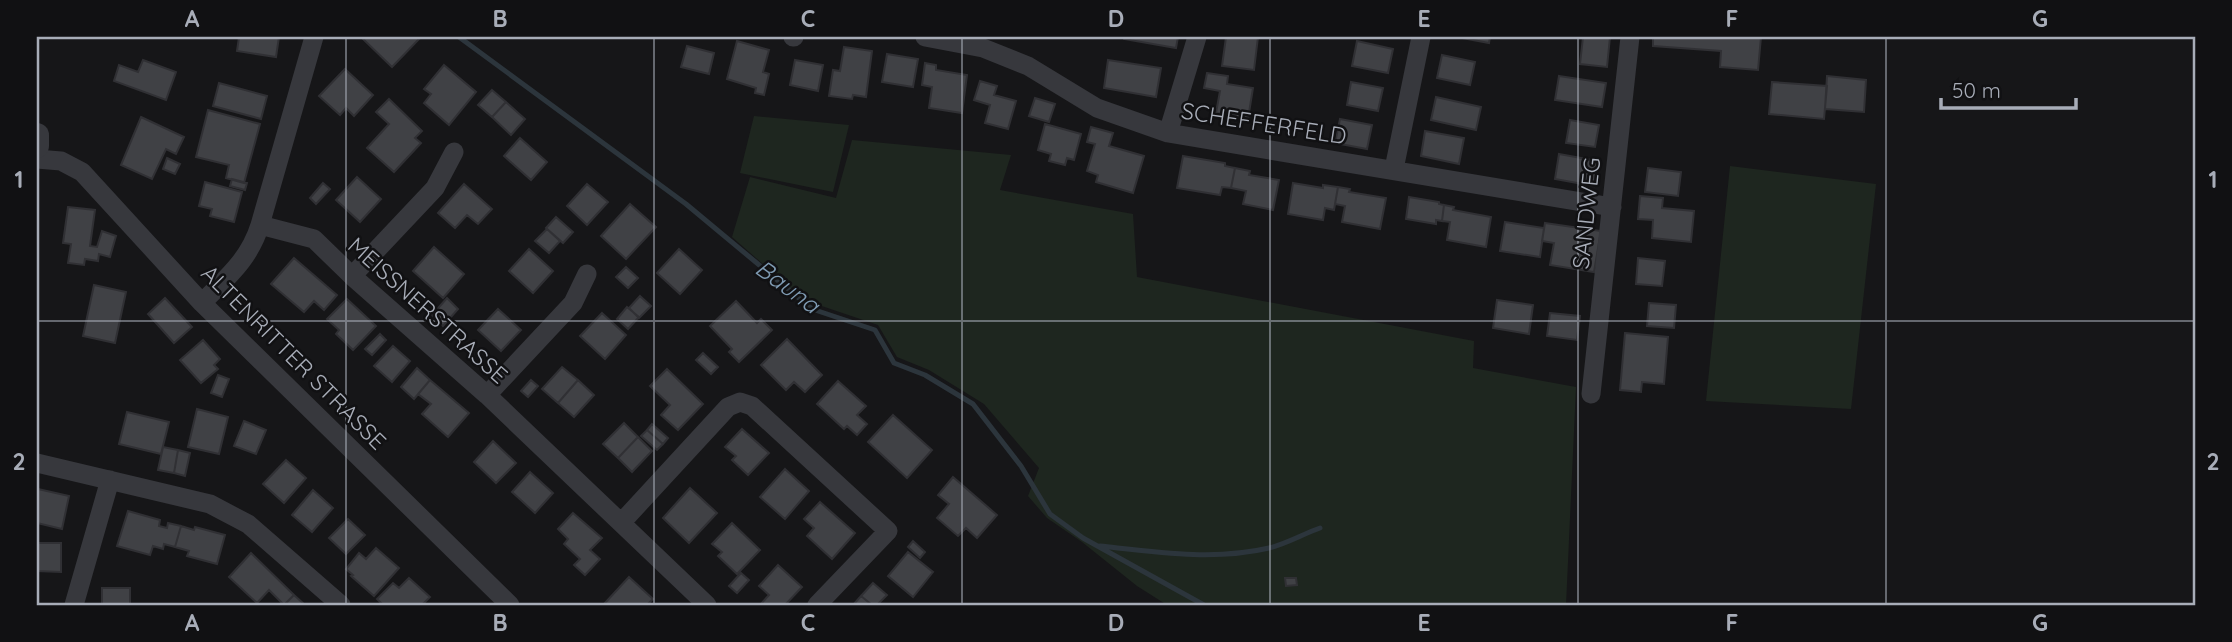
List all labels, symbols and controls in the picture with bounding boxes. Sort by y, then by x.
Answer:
text: A [185,4,200,33]
text: B [492,4,508,33]
text: C [801,4,815,33]
text: D [1108,4,1124,33]
text: E [1417,4,1431,33]
text: F [1726,4,1738,33]
text: G [2032,4,2048,33]
scale bar [1941,66,2076,110]
text: 50 m [1952,77,2001,103]
street label: SCHEFFERFELD [1179,96,1349,150]
street label: SANDWEG [1566,156,1606,270]
text: 1 [15,165,23,194]
text: 1 [2209,165,2217,194]
street label: MEISSNERSTRASSE [342,231,514,389]
water label: Bauna [750,253,827,320]
street label: ALTENRITTER STRASSE [195,258,393,456]
text: 2 [12,447,26,476]
text: 2 [2206,447,2220,476]
text: A [185,608,200,637]
text: B [492,608,508,637]
text: C [801,608,815,637]
text: D [1108,608,1124,637]
text: E [1417,608,1431,637]
text: F [1726,608,1738,637]
text: G [2032,608,2048,637]

